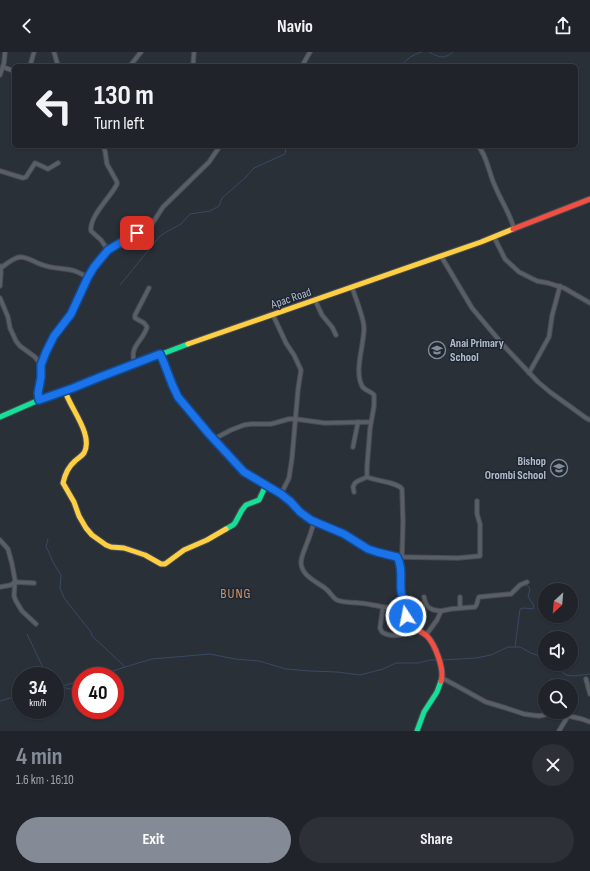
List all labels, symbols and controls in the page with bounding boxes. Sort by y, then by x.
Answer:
icon: back [16,15,38,37]
icon: share [552,15,574,37]
text: Navio [277,16,313,37]
text: 130 m [94,79,154,112]
icon: left [28,80,80,132]
text: Turn left [94,113,145,134]
pin [120,216,154,250]
icon: arrive [126,222,148,244]
street label: Apac Road [268,285,313,313]
place label: Anai Primary School [449,336,504,365]
school or university icon: Anai Primary School [427,340,447,360]
place label: Bishop Orombi School [485,454,546,483]
school or university icon: Bishop Orombi School [549,458,569,478]
north arrow [538,583,578,623]
map controls [538,583,578,719]
district label: BUNG [220,585,252,602]
position arrow [385,595,427,637]
button: sound [538,631,578,671]
speed limit sign: 40 [72,667,124,719]
text: 34 [29,676,47,700]
button: search [538,679,578,719]
text: km/h [29,697,47,709]
text: 4 min [16,742,62,771]
button: close [532,744,574,786]
text: 1.6 km · 16:10 [16,772,74,788]
button: Exit [16,817,291,863]
button: Share [299,817,574,863]

